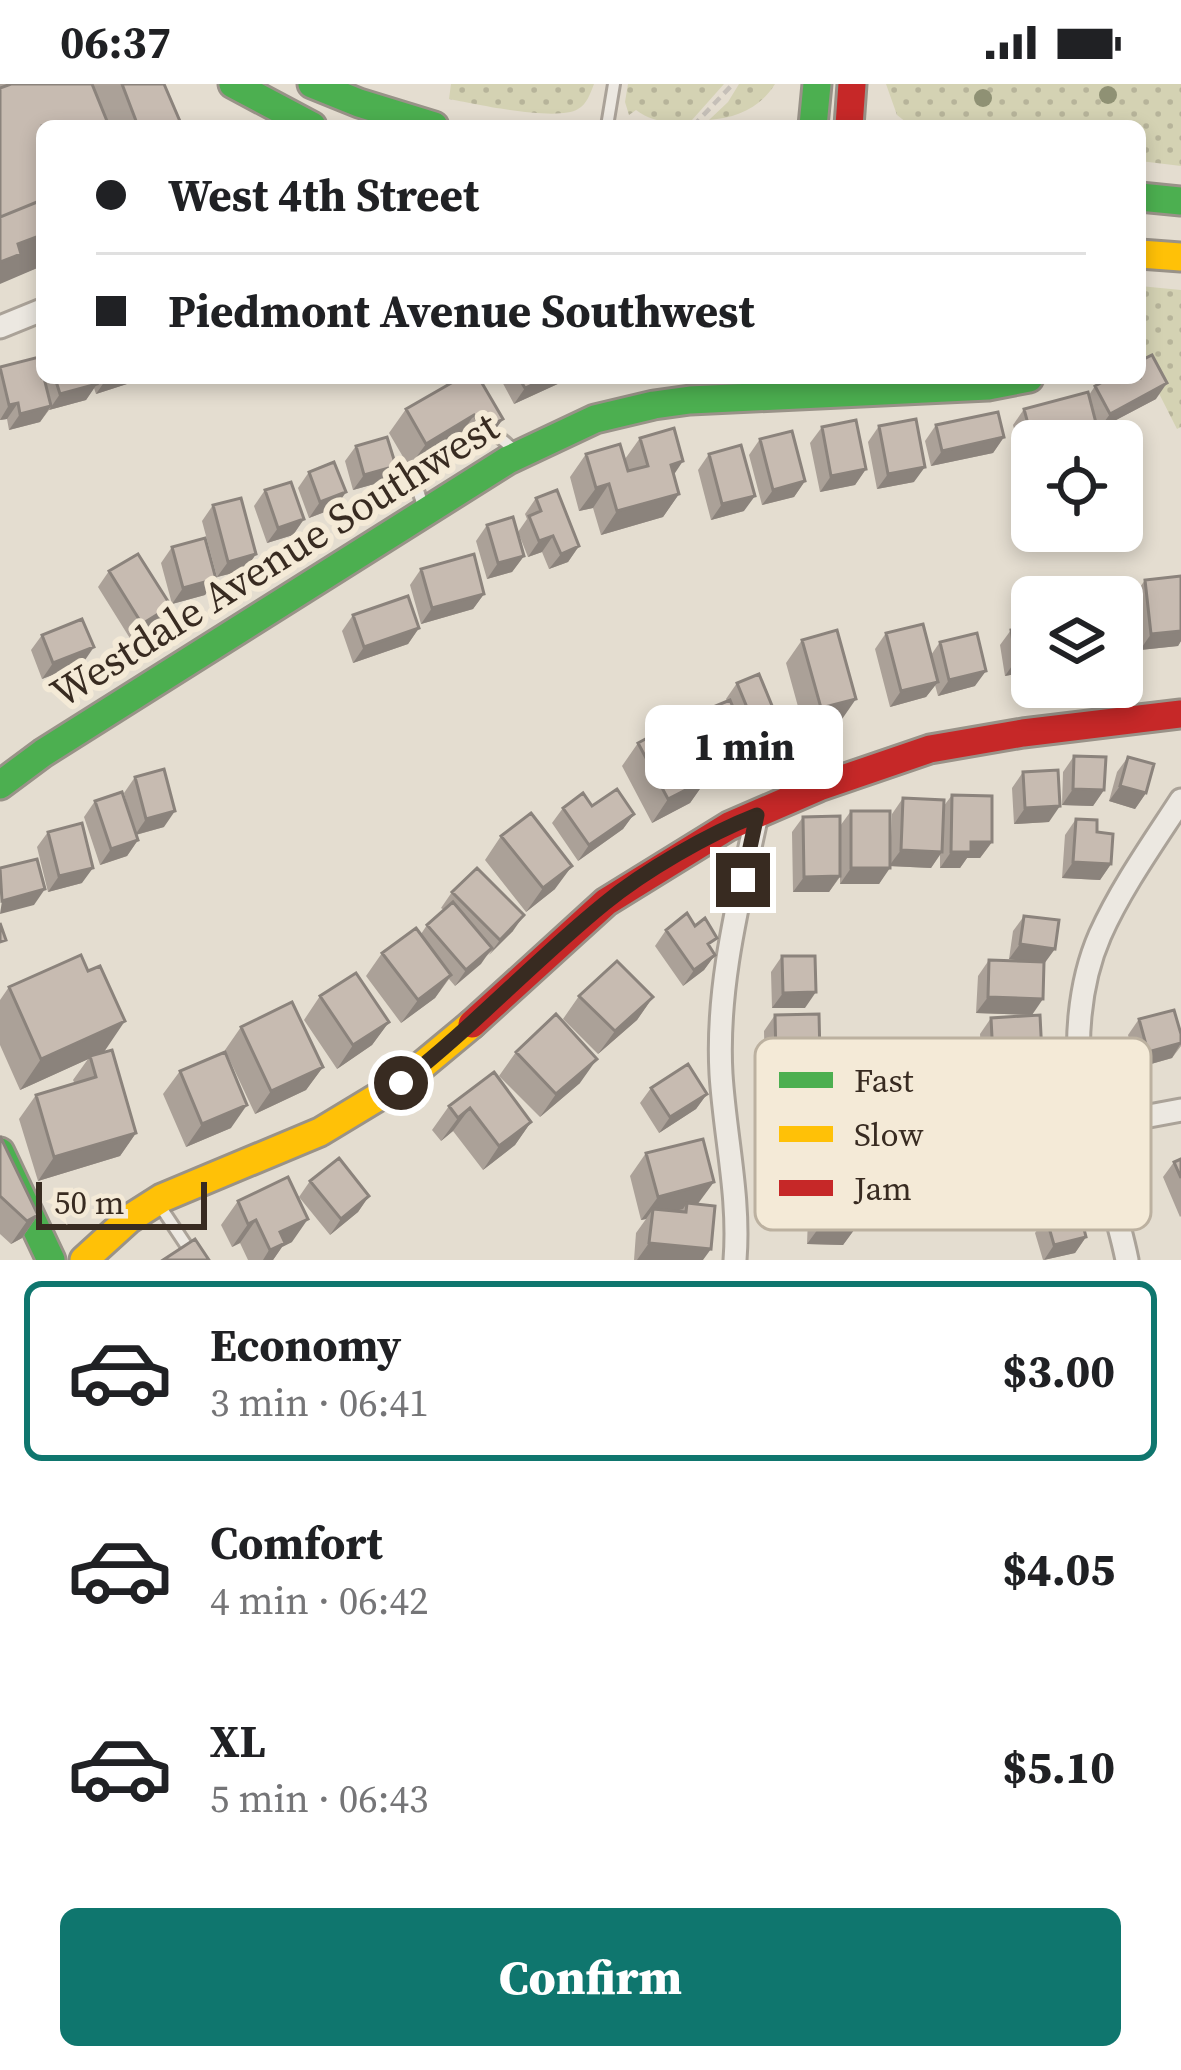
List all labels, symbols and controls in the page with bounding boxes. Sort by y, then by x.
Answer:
text: 06:37 [60,11,171,73]
text: West 4th Street [168,164,479,226]
text: Piedmont Avenue Southwest [168,280,755,342]
street label: Westdale Avenue Southwest [39,397,509,721]
map controls [1011,420,1143,708]
button: locate [1011,420,1143,552]
button: layers [1011,576,1143,708]
callout: 1 min [644,706,842,790]
text: 1 min [693,720,795,773]
route end [716,853,770,907]
legend [755,1038,1151,1230]
route start [374,1056,428,1110]
text: Fast [854,1058,914,1103]
text: Slow [854,1112,924,1157]
text: Jam [853,1166,912,1211]
scale bar [36,1176,207,1229]
text: 50 m [54,1180,124,1225]
text: Economy [210,1314,401,1376]
icon: car [66,1317,174,1425]
text: $3.00 [1002,1340,1115,1402]
text: 3 min · 06:41 [210,1376,429,1429]
text: Comfort [210,1512,383,1574]
icon: car [66,1515,174,1623]
text: $4.05 [1002,1538,1115,1600]
text: 4 min · 06:42 [210,1574,429,1627]
text: XL [210,1710,266,1772]
icon: car [66,1713,174,1821]
text: $5.10 [1002,1736,1115,1798]
text: 5 min · 06:43 [210,1772,429,1825]
button: Confirm [60,1908,1121,2046]

